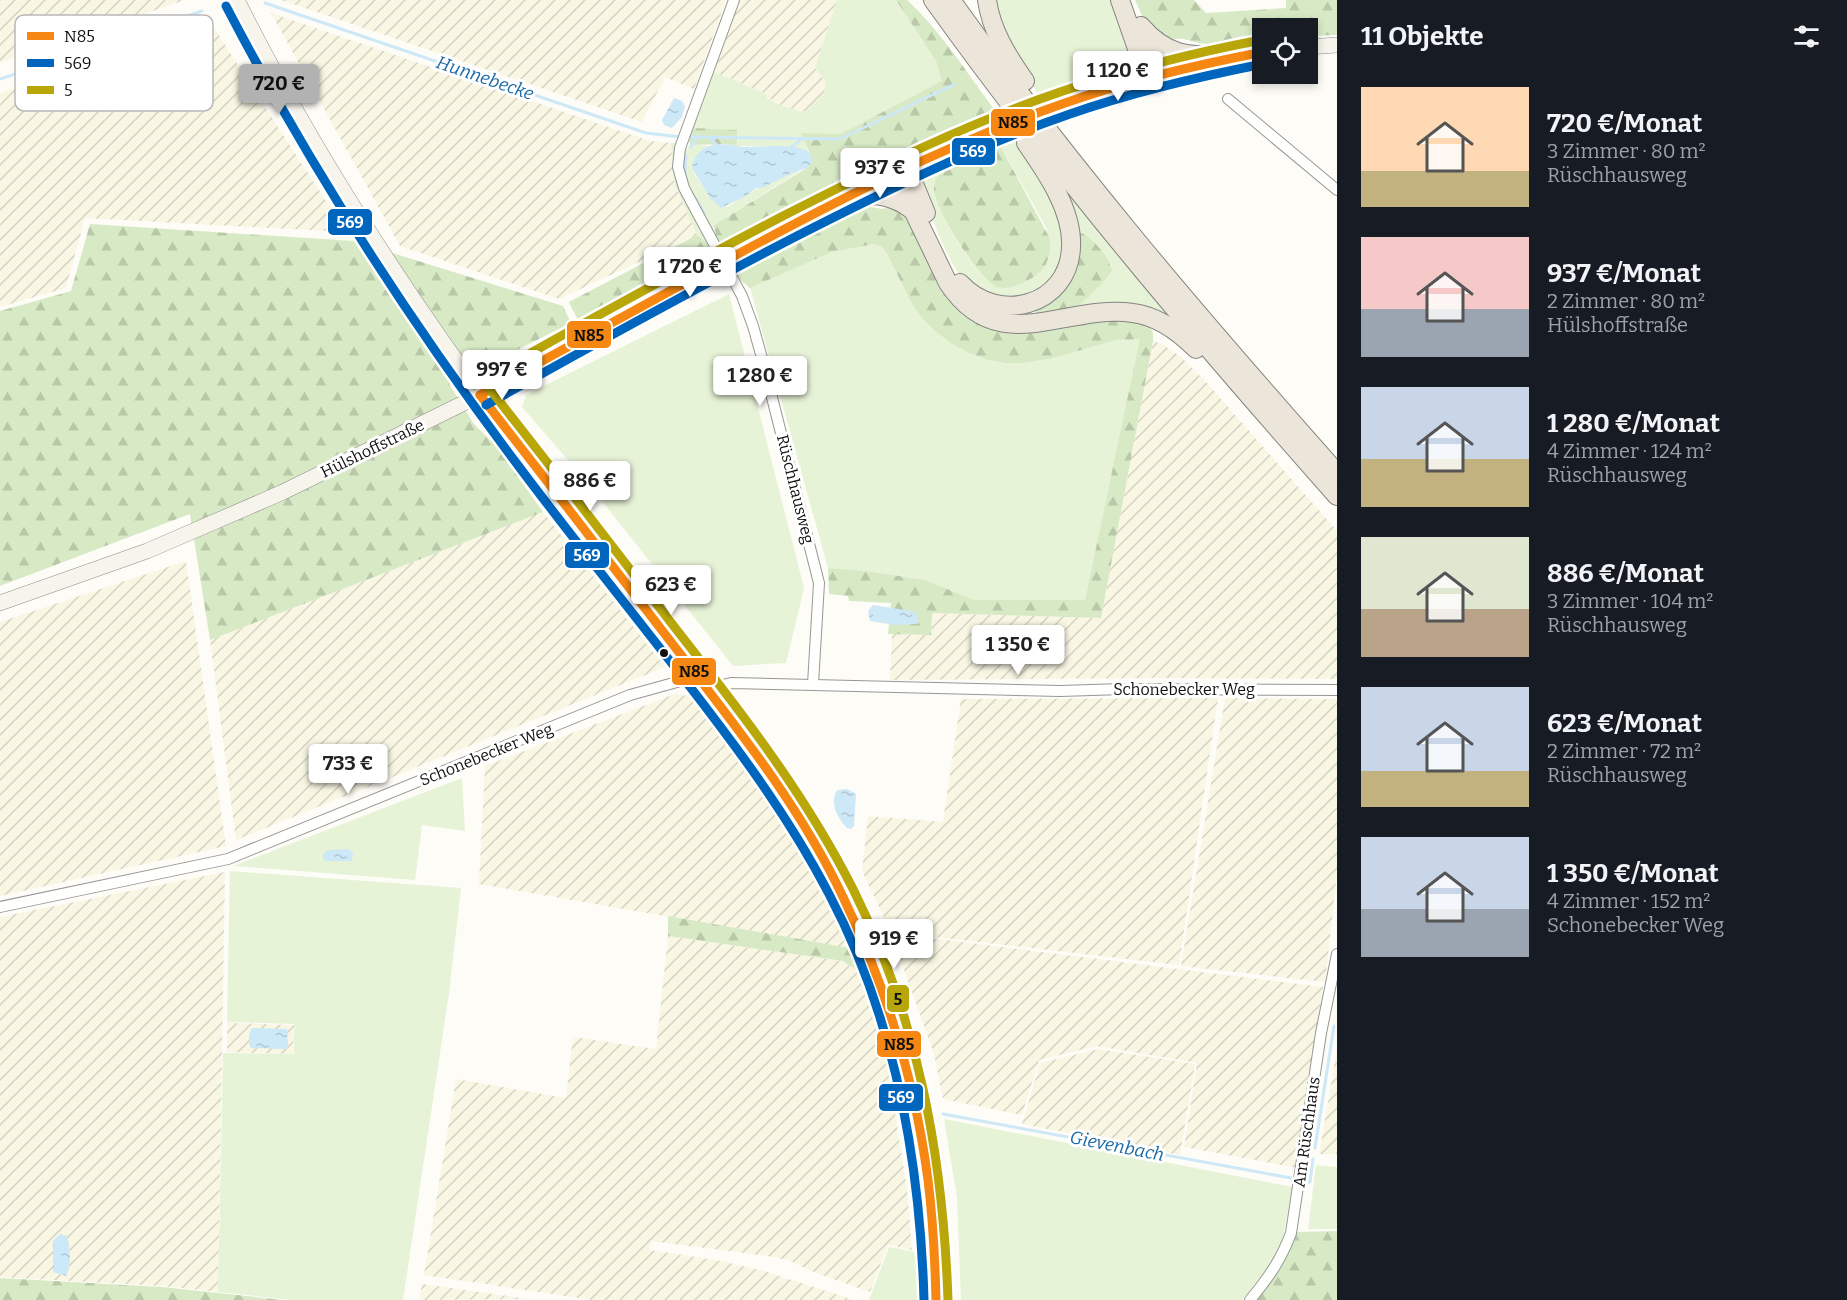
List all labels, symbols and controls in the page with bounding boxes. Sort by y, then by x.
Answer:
legend [15,15,213,111]
map controls [1252,18,1318,84]
button: locate [1252,18,1318,84]
icon: filters [1790,20,1823,53]
text: 11 Objekte [1361,21,1484,52]
text: N85 [64,27,95,46]
water label: Hunnebecke [433,51,537,105]
pin: 1 120 € [1063,51,1173,102]
text: 569 [64,54,91,73]
text: 1 120 € [1087,58,1149,82]
pin: 720 € [237,64,321,115]
text: 720 € [253,71,305,95]
text: 5 [64,81,73,100]
line badge: N85 [990,108,1036,137]
text: 720 €/Monat [1547,108,1702,139]
icon: home [1409,111,1481,183]
text: N85 [998,113,1029,132]
line badge: 569 [951,137,996,166]
text: 3 Zimmer · 80 m² [1547,139,1706,163]
text: 569 [959,142,987,161]
pin: 937 € [838,148,922,199]
text: 937 € [854,155,906,179]
text: Rüschhausweg [1547,163,1687,187]
line badge: 569 [327,208,373,236]
text: 569 [336,213,364,232]
pin: 1 720 € [635,247,745,298]
text: 1 720 € [658,254,722,278]
text: 937 €/Monat [1547,258,1701,289]
icon: home [1409,261,1481,333]
text: 2 Zimmer · 80 m² [1547,289,1705,313]
text: Hülshoffstraße [1547,313,1688,337]
line badge: N85 [566,320,612,349]
text: N85 [574,326,605,345]
pin: 997 € [460,350,544,401]
pin: 1 280 € [705,356,815,407]
text: 997 € [476,357,528,381]
text: 1 280 € [727,363,793,387]
text: 1 280 €/Monat [1547,408,1720,439]
icon: home [1409,411,1481,483]
street label: Hülshoffstraße [317,415,427,482]
street label: Rüschhausweg [773,433,818,546]
text: 4 Zimmer · 124 m² [1547,439,1712,463]
pin: 886 € [548,461,632,512]
text: Rüschhausweg [1547,463,1687,487]
text: 886 € [563,468,617,492]
line badge: 569 [564,541,610,569]
text: 569 [573,546,601,565]
text: 886 €/Monat [1547,558,1704,589]
icon: home [1409,561,1481,633]
pin: 623 € [629,565,713,616]
text: 623 € [645,572,697,596]
text: 3 Zimmer · 104 m² [1547,589,1713,613]
text: Rüschhausweg [1547,613,1687,637]
pin: 1 350 € [963,625,1073,676]
text: 1 350 € [986,632,1050,656]
unlabelled marker [658,647,670,659]
line badge: N85 [671,657,717,686]
text: N85 [679,662,710,681]
street label: Schonebecker Weg [1113,680,1255,699]
text: 623 €/Monat [1547,708,1702,739]
icon: home [1409,711,1481,783]
street label: Schonebecker Weg [417,719,555,790]
text: 2 Zimmer · 72 m² [1547,739,1701,763]
pin: 733 € [306,744,390,795]
text: 733 € [323,751,373,775]
text: Rüschhausweg [1547,763,1687,787]
text: 1 350 €/Monat [1547,858,1719,889]
icon: home [1409,861,1481,933]
text: 4 Zimmer · 152 m² [1547,889,1710,913]
text: Schonebecker Weg [1547,913,1724,937]
pin: 919 € [852,919,936,970]
text: 919 € [869,926,919,950]
line badge: 5 [886,984,910,1013]
text: 5 [894,990,903,1009]
line badge: N85 [876,1030,922,1058]
text: N85 [884,1035,915,1054]
street label: Am Rüschhaus [1289,1076,1324,1189]
line badge: 569 [878,1083,924,1112]
text: 569 [887,1088,915,1107]
water label: Gievenbach [1068,1126,1166,1166]

